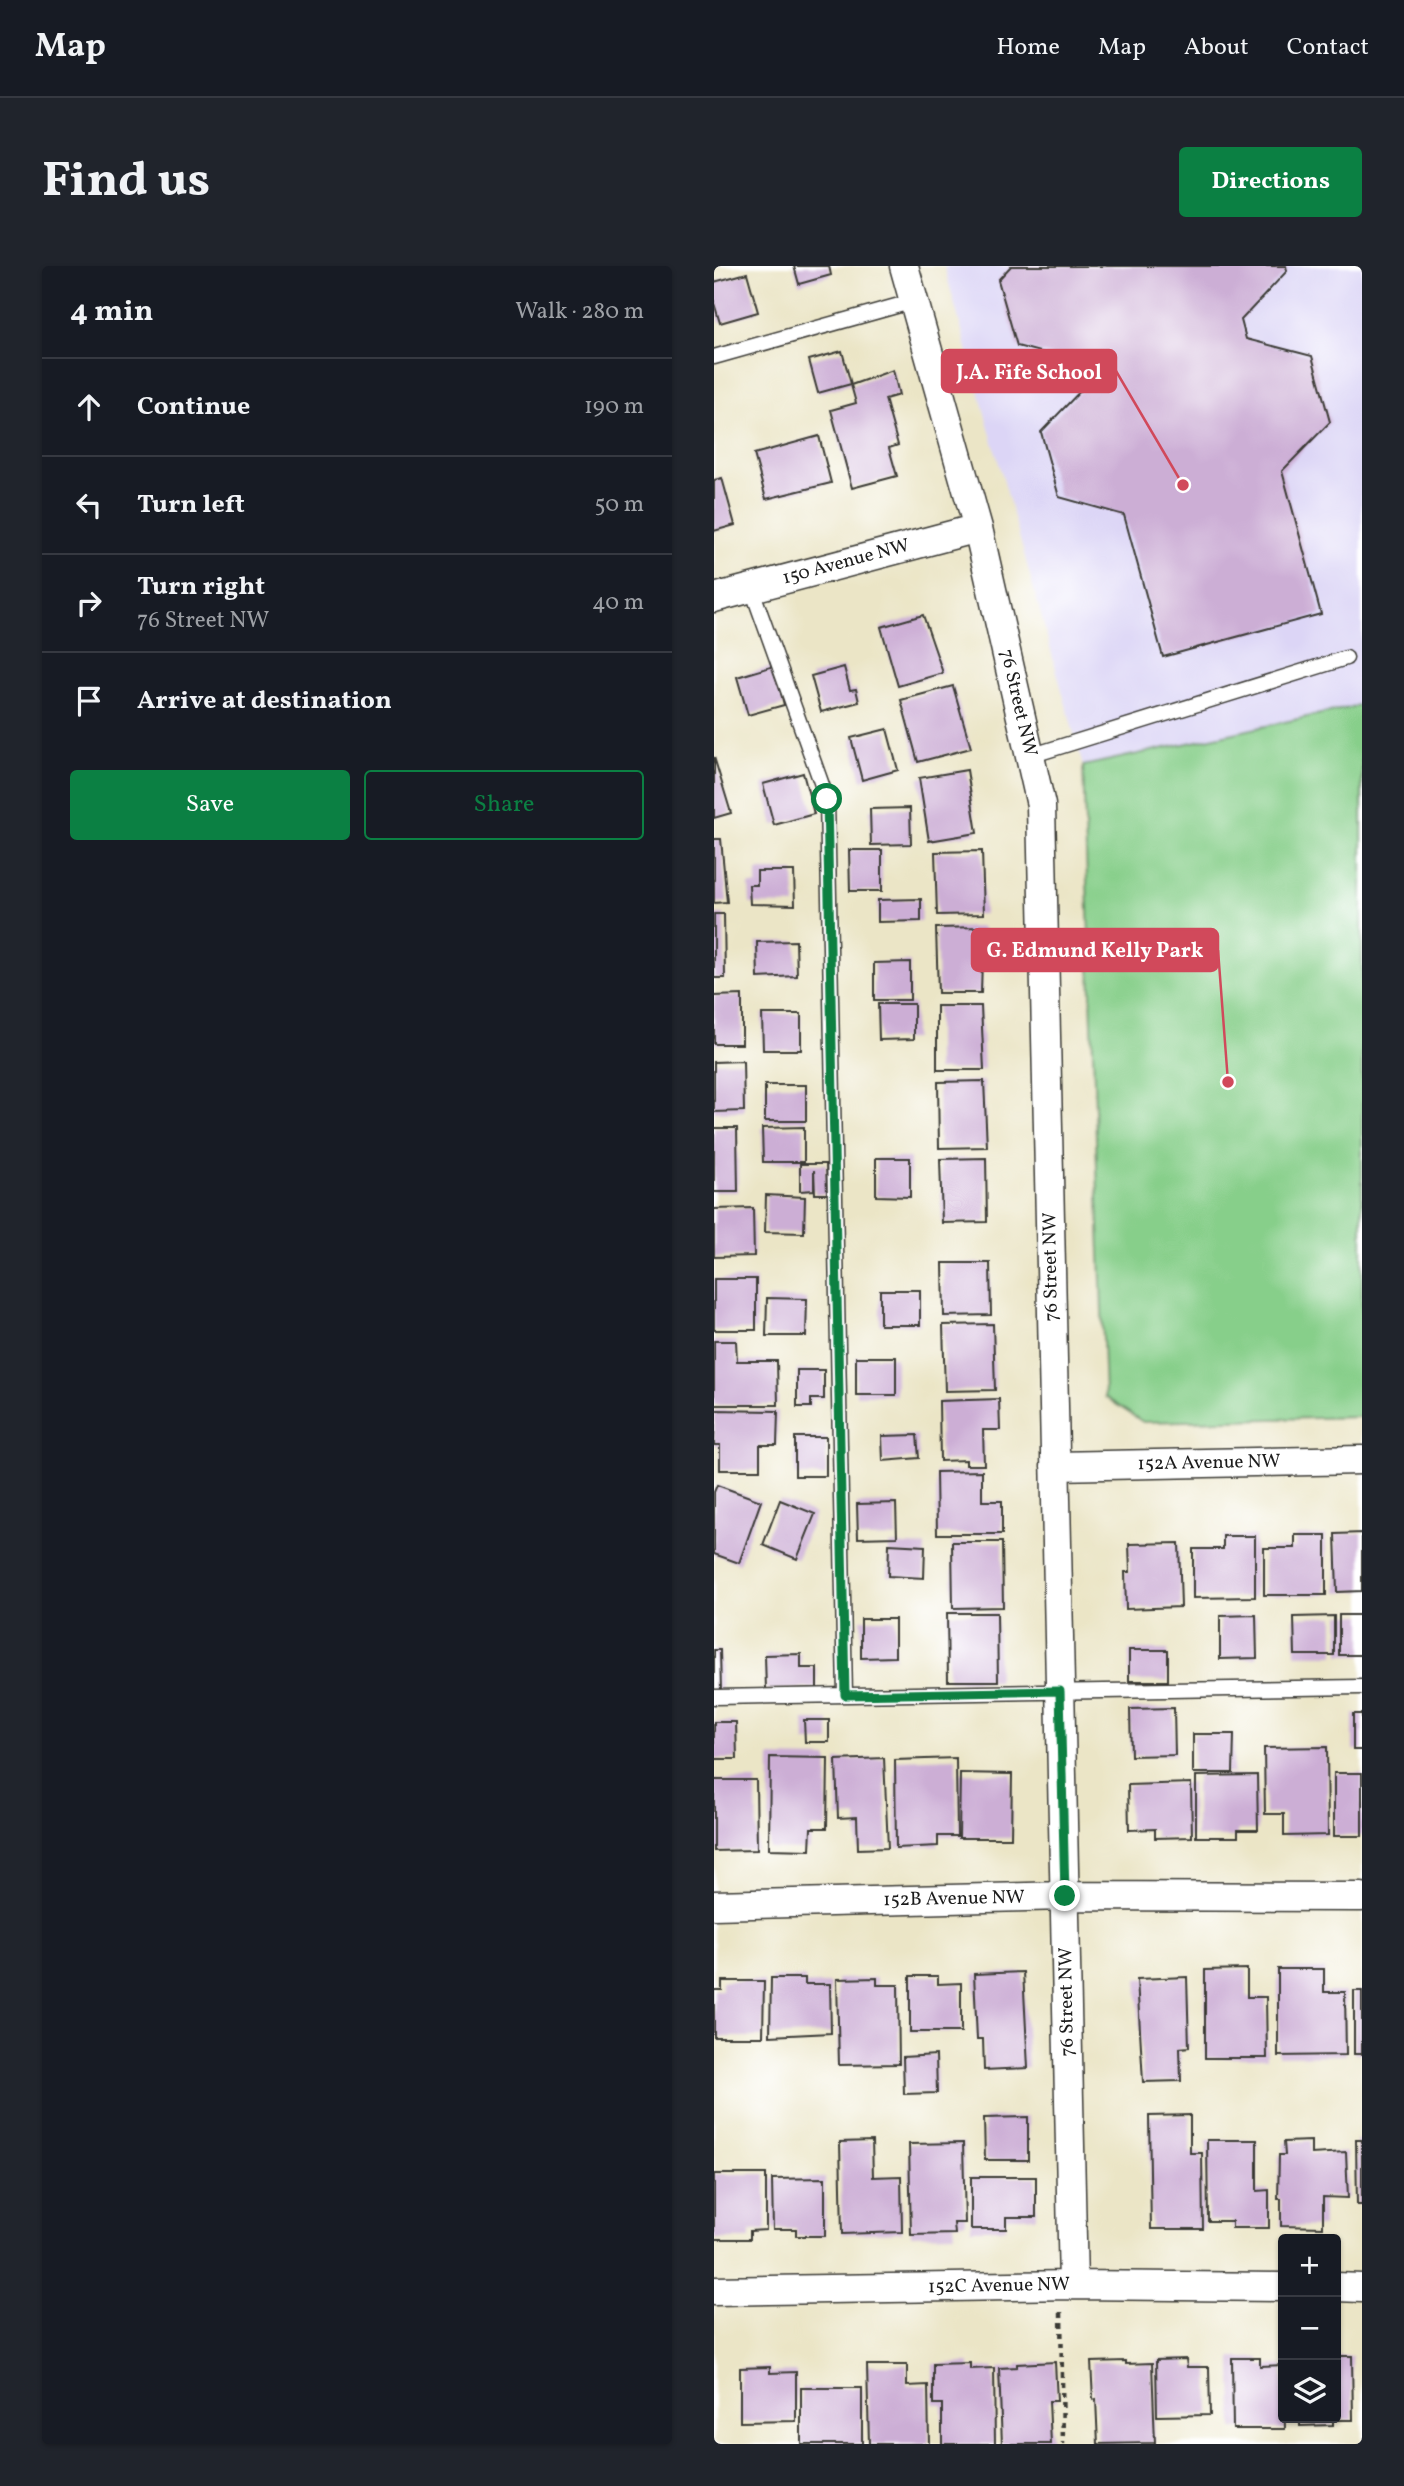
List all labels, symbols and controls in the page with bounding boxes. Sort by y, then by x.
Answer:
text: Map [35,25,106,71]
text: Home [996,31,1060,65]
text: Map [1098,31,1146,65]
text: About [1184,31,1249,65]
text: Contact [1287,31,1369,65]
button: Directions [1179,147,1362,217]
text: Find us [42,148,210,217]
text: 4 min [70,291,154,333]
text: Walk · 280 m [515,296,644,328]
callout: J.A. Fife School [942,350,1116,392]
text: J.A. Fife School [955,359,1102,388]
icon: ahead [70,388,108,426]
text: Continue [137,389,250,425]
text: 190 m [584,391,644,423]
icon: left [70,486,108,524]
text: Turn left [137,487,245,523]
text: 50 m [595,489,644,521]
street label: 150 Avenue NW [780,533,912,591]
text: Turn right [137,569,265,605]
icon: right [70,584,108,622]
text: 40 m [592,587,644,619]
text: 76 Street NW [137,605,269,637]
street label: 76 Street NW [993,647,1043,759]
icon: arrive [70,682,108,720]
text: Arrive at destination [137,683,392,719]
button: Save [70,770,350,840]
button: Share [364,770,644,840]
route start [811,783,842,814]
callout: G. Edmund Kelly Park [972,929,1218,971]
text: G. Edmund Kelly Park [986,937,1204,966]
street label: 76 Street NW [1037,1212,1065,1322]
street label: 152A Avenue NW [1137,1449,1281,1477]
route end [1049,1880,1080,1911]
street label: 152B Avenue NW [883,1885,1025,1913]
street label: 76 Street NW [1053,1947,1081,2057]
map controls [1278,2234,1341,2423]
button: + [1278,2234,1341,2297]
street label: 152C Avenue NW [928,2272,1070,2300]
button: − [1278,2297,1341,2360]
button: layers [1278,2360,1341,2423]

